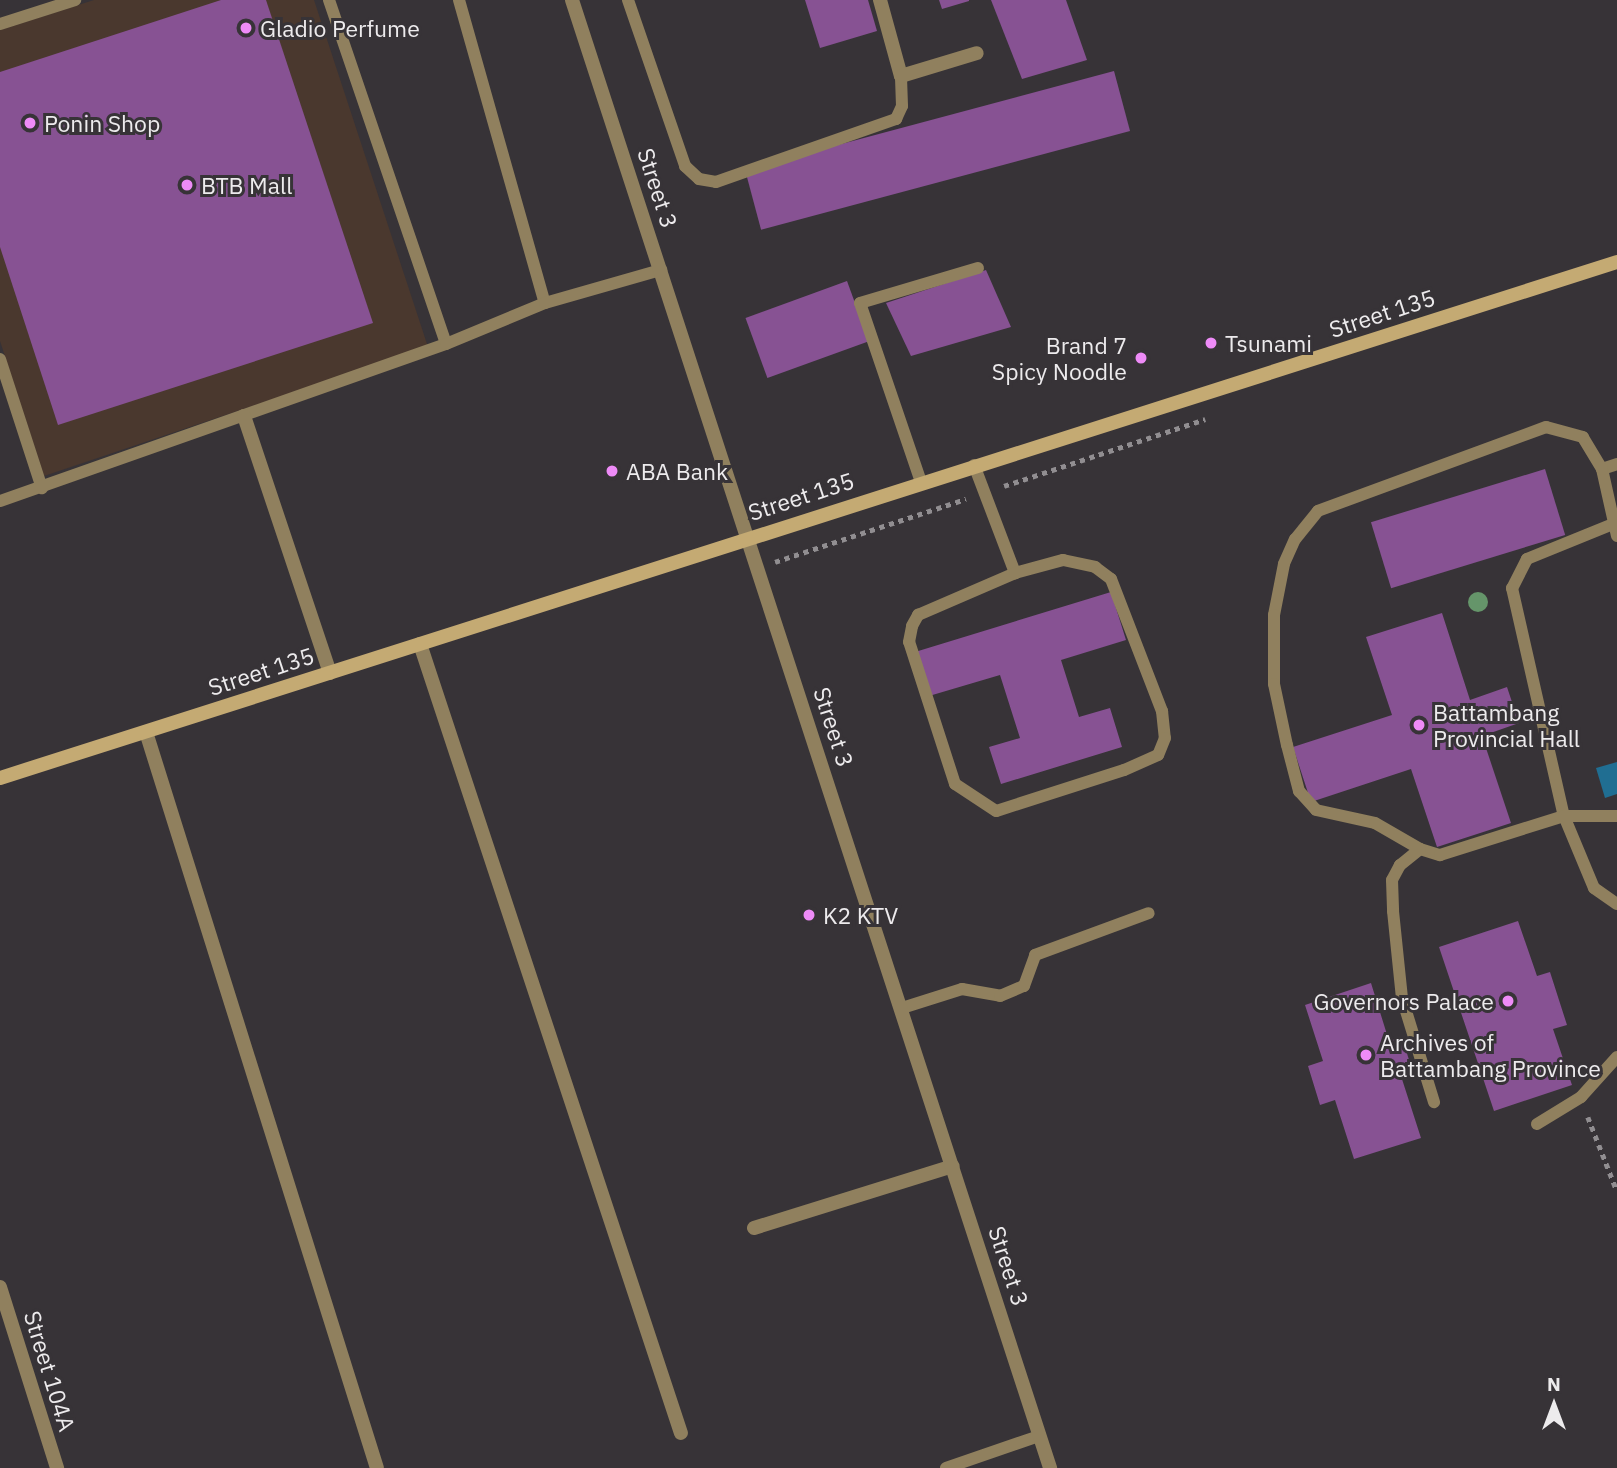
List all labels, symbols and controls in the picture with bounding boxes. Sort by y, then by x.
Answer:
place label: Gladio Perfume [260,14,420,42]
marker: Gladio Perfume [238,20,254,36]
place label: Ponin Shop [44,109,160,137]
marker: Ponin Shop [22,115,38,131]
street label: Street 3 [632,145,684,231]
place label: BTB Mall [201,171,292,199]
marker: BTB Mall [179,177,195,193]
street label: Street 135 [1325,283,1439,343]
place label: Tsunami [1225,329,1312,357]
place label: Brand 7 Spicy Noodle [992,331,1127,385]
marker: Tsunami [1203,335,1219,351]
marker: Brand 7 Spicy Noodle [1133,350,1149,366]
place label: ABA Bank [626,457,728,485]
marker: ABA Bank [604,463,620,479]
street label: Street 135 [744,466,858,526]
street label: Street 135 [204,641,318,701]
street label: Street 3 [808,684,860,770]
place label: Battambang Provincial Hall [1433,698,1580,752]
marker: Battambang Provincial Hall [1411,717,1427,733]
place label: K2 KTV [823,901,898,929]
marker: K2 KTV [801,907,817,923]
place label: Governors Palace [1314,987,1494,1015]
marker: Governors Palace [1500,993,1516,1009]
place label: Archives of Battambang Province [1380,1028,1601,1082]
marker: Archives of Battambang Province [1358,1047,1374,1063]
street label: Street 3 [983,1223,1035,1309]
street label: Street 104A [19,1307,81,1435]
north arrow [1519,1370,1589,1440]
text: N [1547,1372,1561,1396]

